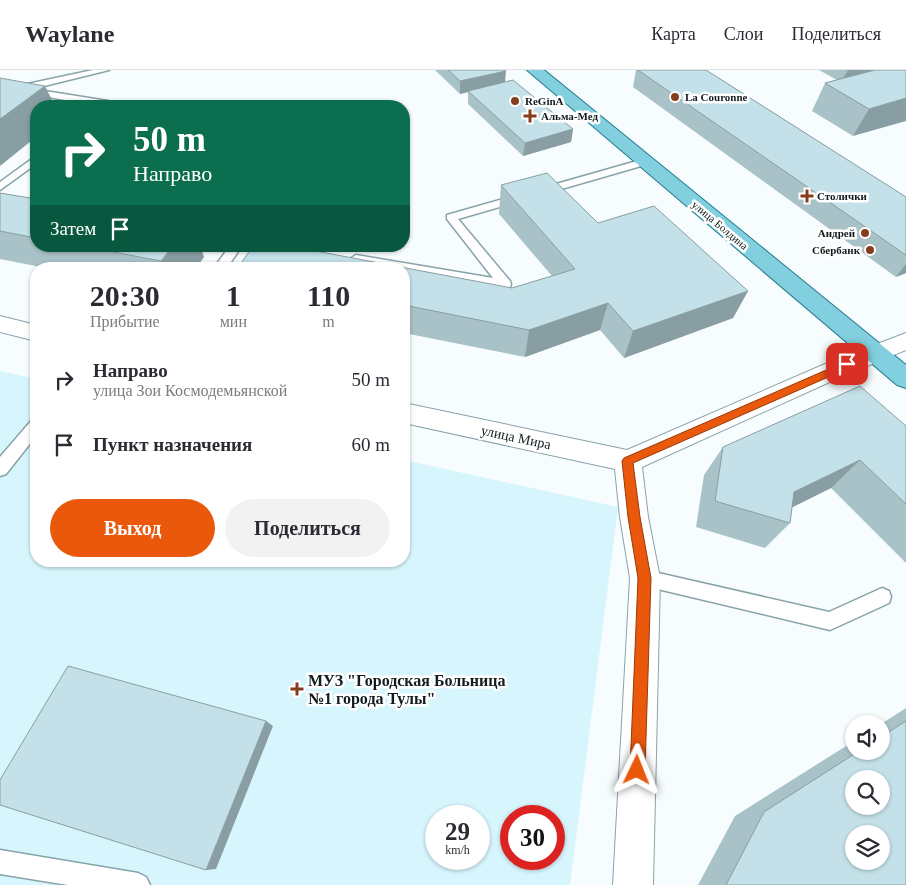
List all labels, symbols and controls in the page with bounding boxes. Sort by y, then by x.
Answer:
text: Waylane [25,21,114,47]
text: Карта [651,24,696,44]
text: Слои [724,24,763,44]
text: Поделиться [791,24,881,44]
marker: La Couronne [669,91,681,103]
place label: La Couronne [685,91,748,103]
marker: ReGinA [509,95,521,107]
place label: ReGinA [525,95,564,107]
marker: Альма-Мед [523,109,537,123]
place label: Альма-Мед [541,110,598,122]
icon: right [50,120,115,185]
text: 50 m [133,120,206,159]
text: Направо [133,161,212,186]
marker: Столички [801,190,813,202]
place label: Столички [817,190,867,202]
street label: улица Болдина [690,198,750,252]
icon: arrive [106,215,134,243]
text: Затем [50,218,96,239]
place label: Андрей [818,227,856,239]
marker: Андрей [859,227,871,239]
place label: Сбербанк [812,244,861,256]
marker: Сбербанк [864,244,876,256]
text: 20:30 [90,279,160,312]
text: 1 [226,279,241,312]
text: 110 [307,279,350,312]
text: Прибытие [90,313,160,330]
text: мин [220,313,247,330]
text: m [322,313,335,330]
pin [826,343,868,385]
icon: arrive [833,350,861,378]
text: Направо [93,360,168,381]
icon: right [50,366,78,394]
text: 50 m [351,369,390,390]
text: улица Зои Космодемьянской [93,382,287,399]
street label: улица Мира [479,423,553,452]
icon: arrive [50,431,78,459]
text: Пункт назначения [93,434,252,455]
text: 60 m [351,434,390,455]
button: Выход [50,499,215,557]
button: Поделиться [225,499,390,557]
place label: МУЗ "Городская Больница №1 города Тулы" [308,672,505,708]
marker: МУЗ "Городская Больница №1 города Тулы" [290,682,304,696]
map controls [845,715,890,870]
button: sound [845,715,890,760]
position arrow [610,743,662,795]
button: search [845,770,890,815]
speed limit sign: 30 [500,805,565,870]
text: 29 [445,818,470,845]
button: layers [845,825,890,870]
text: km/h [445,843,470,857]

